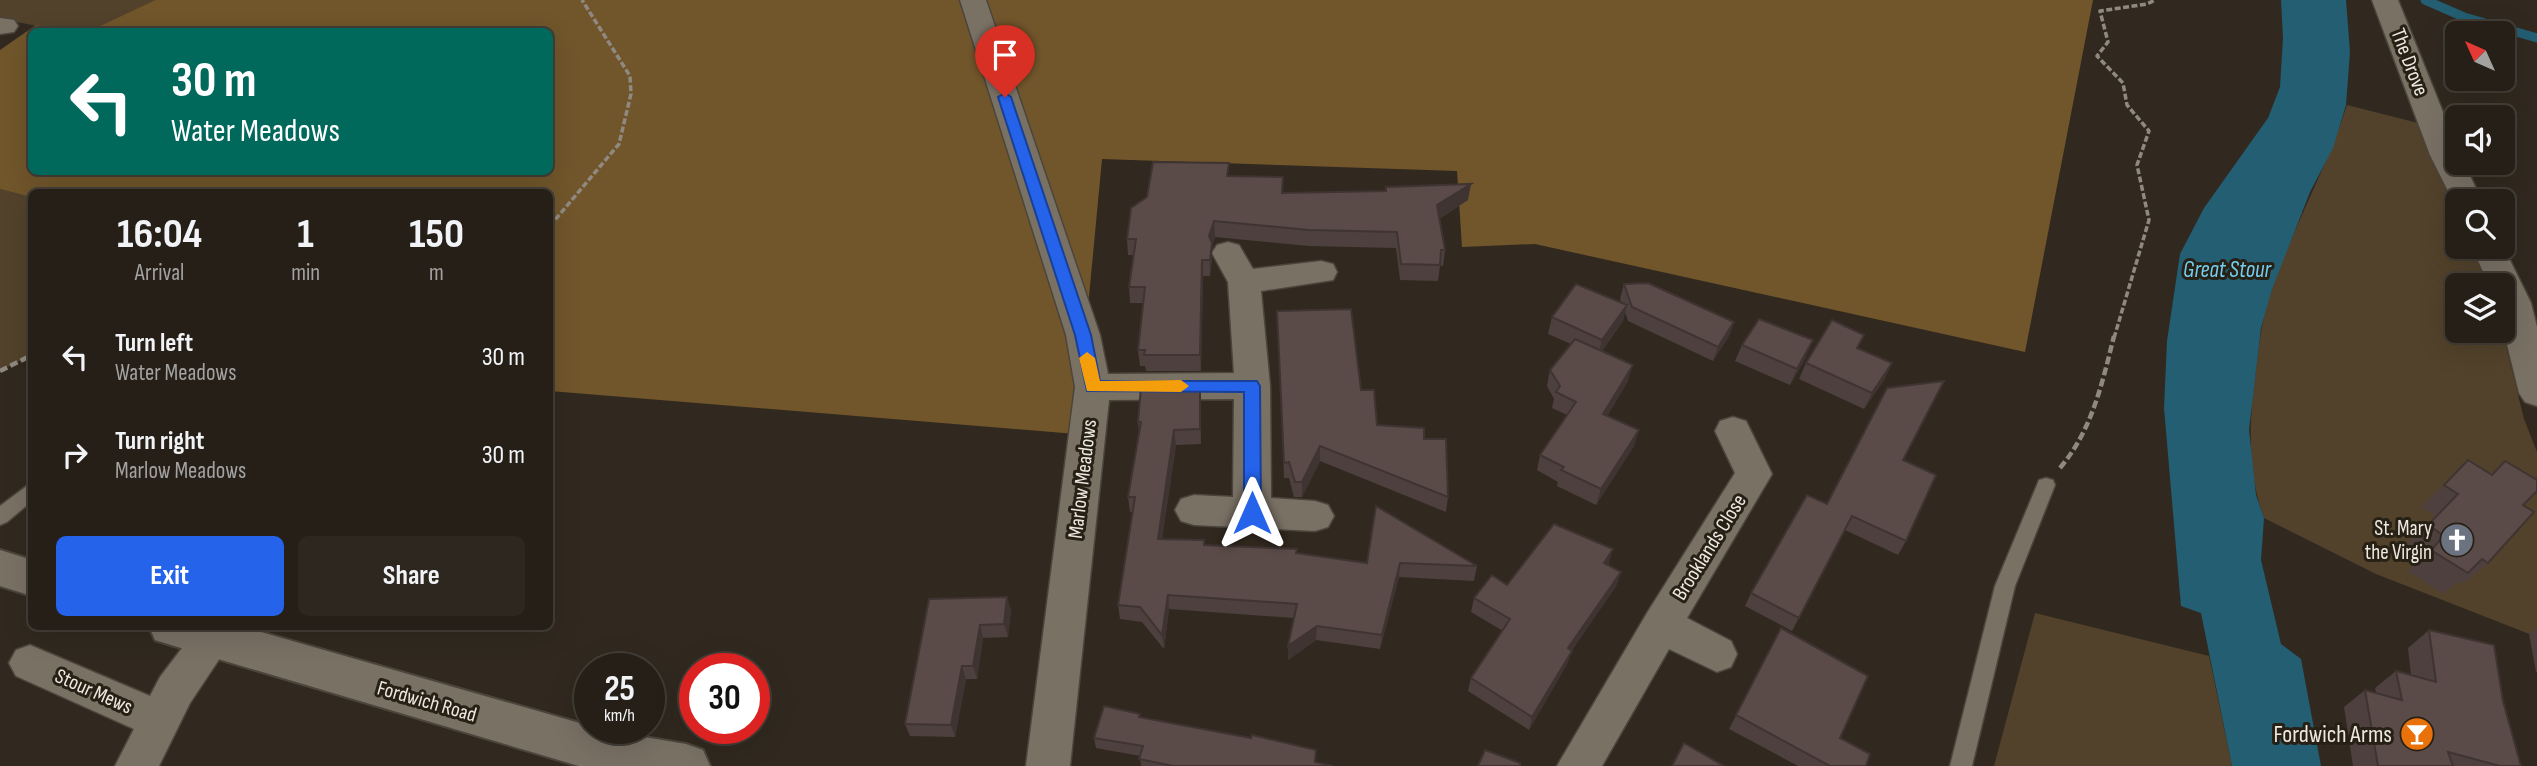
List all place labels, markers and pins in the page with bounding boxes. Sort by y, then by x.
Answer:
pin [975,25,1035,97]
place label: St. Mary the Virgin [2365,516,2432,565]
church icon: St. Mary the Virgin [2438,521,2476,559]
bar icon: Fordwich Arms [2398,715,2436,753]
place label: Fordwich Arms [2274,720,2392,749]

